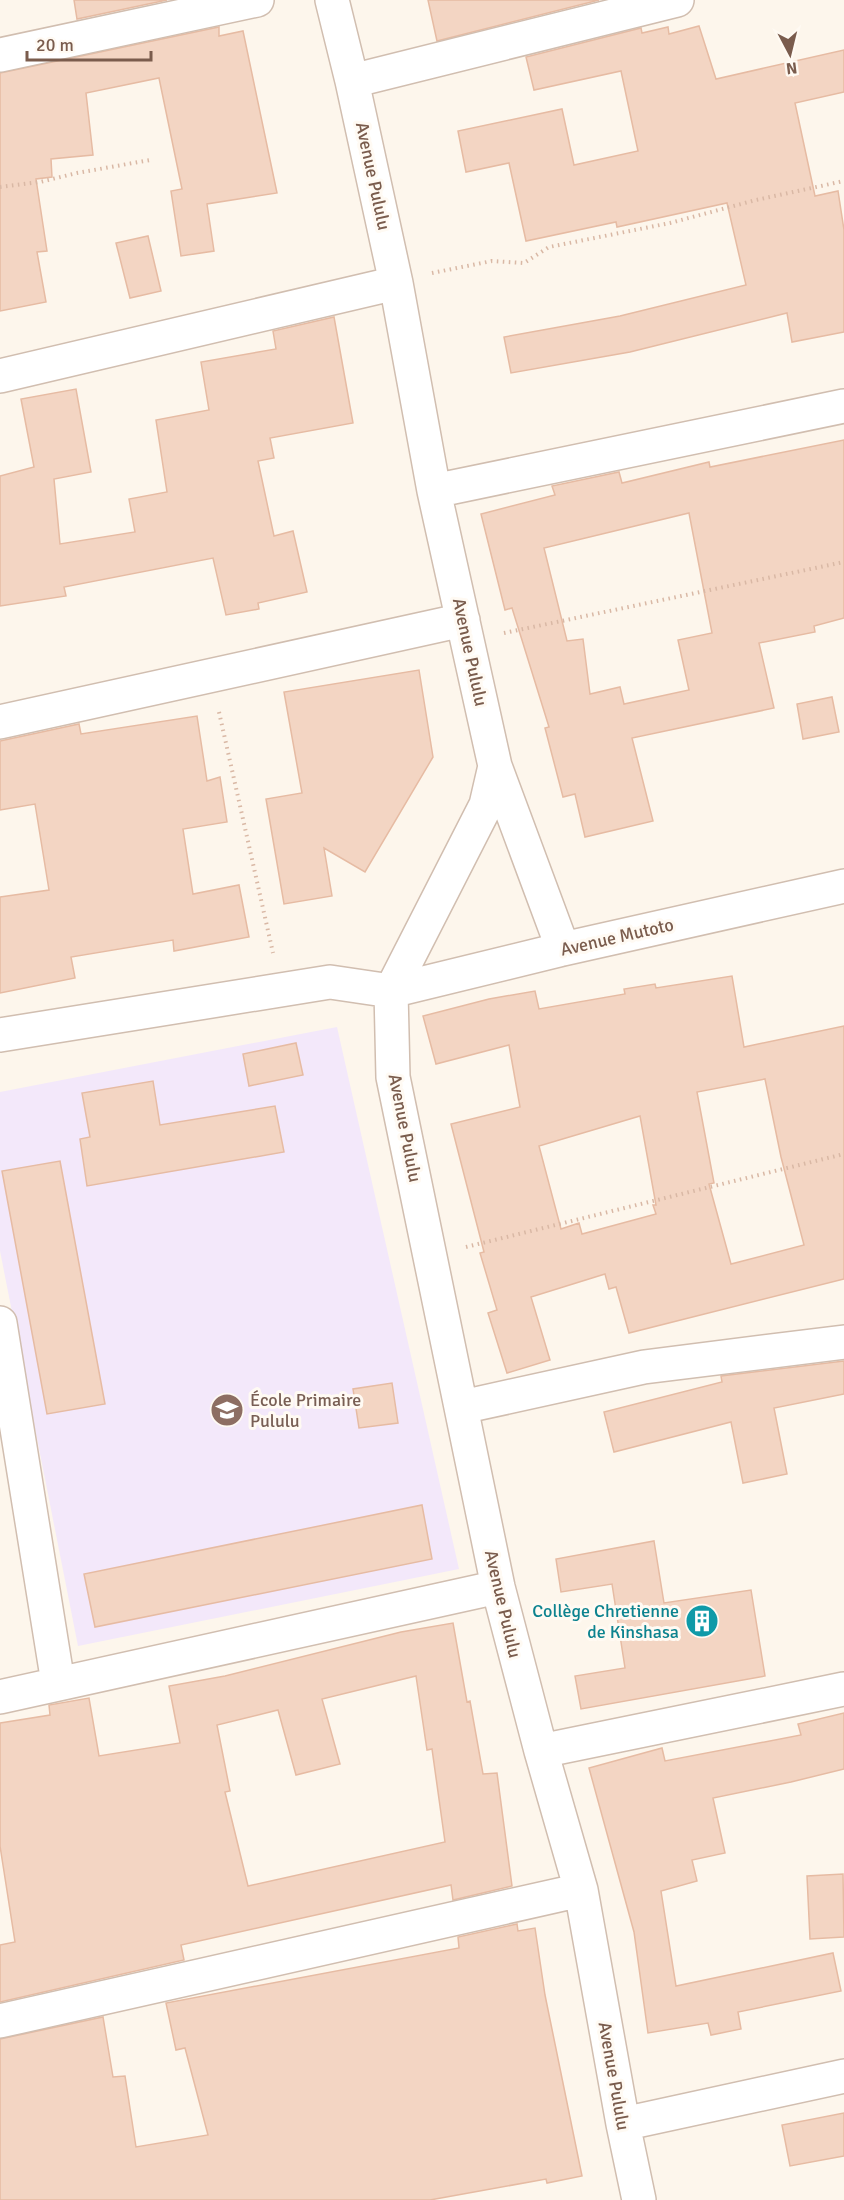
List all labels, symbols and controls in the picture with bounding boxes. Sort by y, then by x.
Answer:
scale bar [27,24,152,62]
north arrow [760,24,820,84]
text: 20 m [36,34,74,56]
text: N [785,57,798,78]
street label: Avenue Pululu [351,120,395,232]
street label: Avenue Pululu [448,596,492,708]
street label: Avenue Mutoto [558,913,676,961]
street label: Avenue Pululu [384,1072,426,1184]
place label: École Primaire Pululu [250,1389,361,1432]
school or university icon: École Primaire Pululu [209,1392,245,1428]
street label: Avenue Pululu [480,1548,526,1660]
place label: Collège Chretienne de Kinshasa [532,1600,679,1643]
building icon: Collège Chretienne de Kinshasa [684,1603,720,1639]
street label: Avenue Pululu [594,2020,634,2132]

